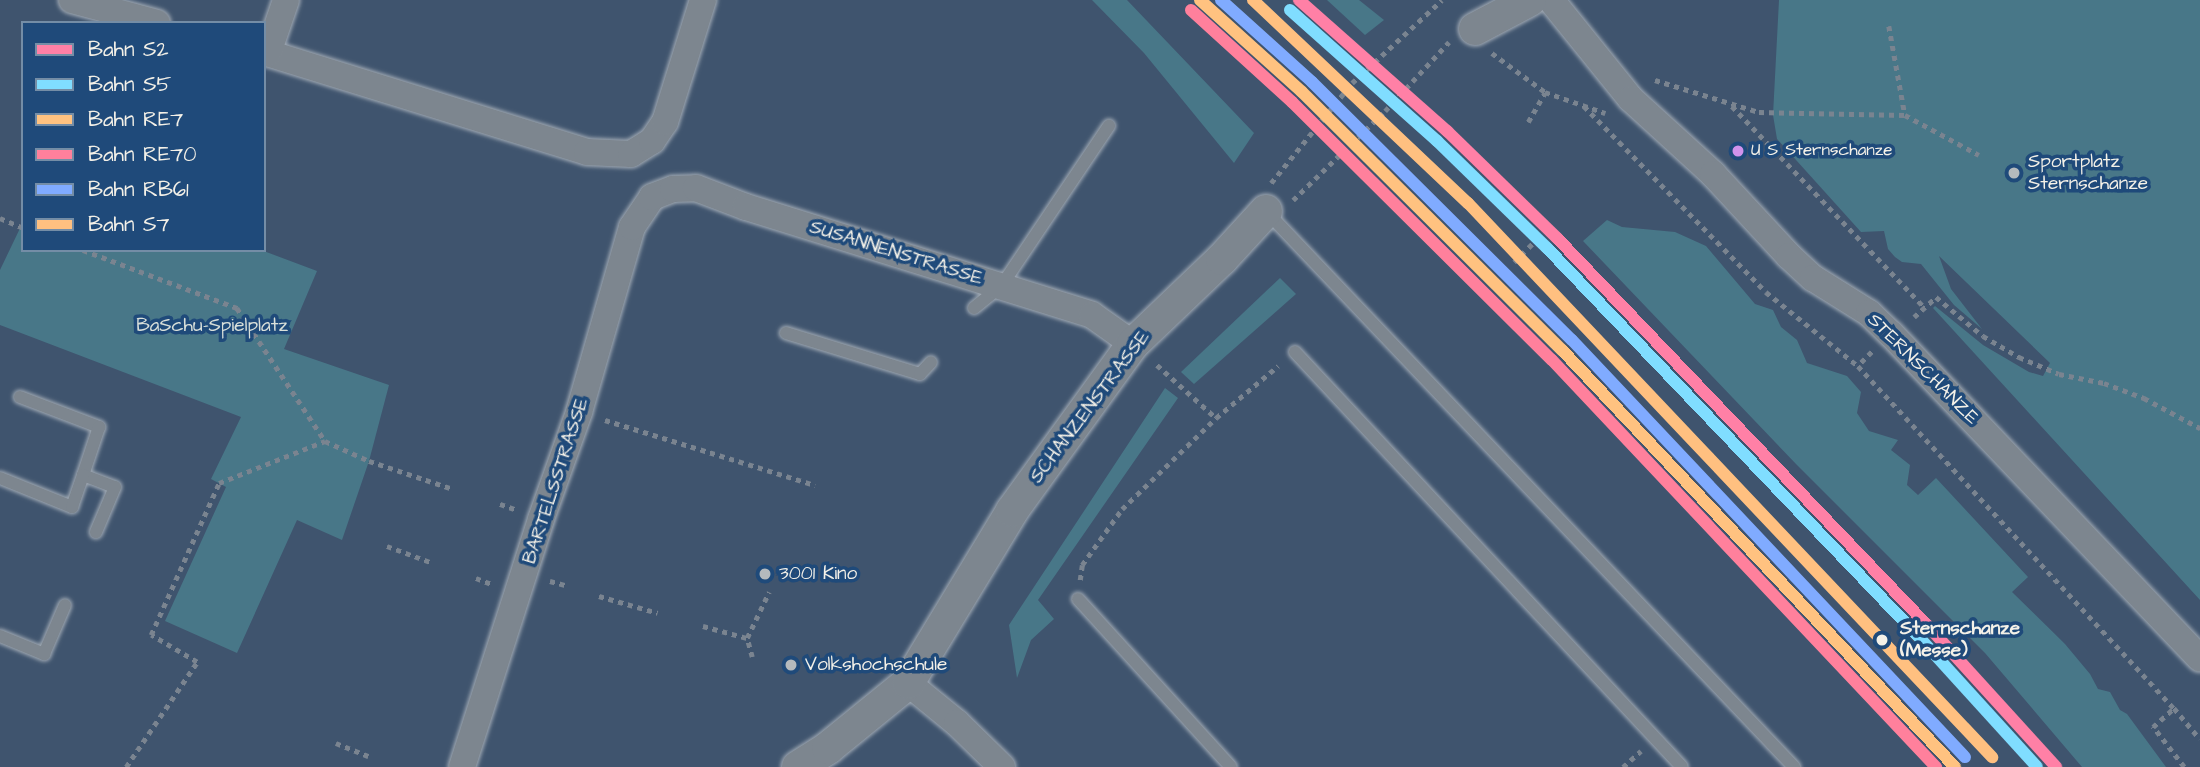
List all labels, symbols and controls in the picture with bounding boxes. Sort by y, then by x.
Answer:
legend [21,21,266,252]
text: Bahn S2 [88,35,168,64]
text: Bahn S5 [88,70,171,99]
text: Bahn RE7 [88,105,183,134]
text: Bahn RE70 [88,140,197,169]
place label: U S Sternschanze [1751,141,1892,161]
marker: U S Sternschanze [1731,144,1745,158]
place label: Sportplatz Sternschanze [2028,151,2148,195]
marker: Sportplatz Sternschanze [2006,165,2022,181]
text: Bahn RB61 [88,175,189,204]
text: Bahn S7 [88,210,169,239]
street label: SUSANNENSTRASSE [807,216,985,290]
street label: STERNSCHANZE [1863,309,1983,429]
park label: BaSchu-Spielplatz [136,315,288,337]
street label: SCHANZENSTRASSE [1025,326,1155,488]
street label: BARTELSSTRASSE [518,395,594,567]
place label: 3001 Kino [779,563,857,585]
marker: 3001 Kino [757,566,773,582]
place label: Sternschanze (Messe) [1900,618,2020,662]
marker: Sternschanze (Messe) [1870,628,1894,652]
place label: Volkshochschule [805,654,947,676]
marker: Volkshochschule [783,657,799,673]

